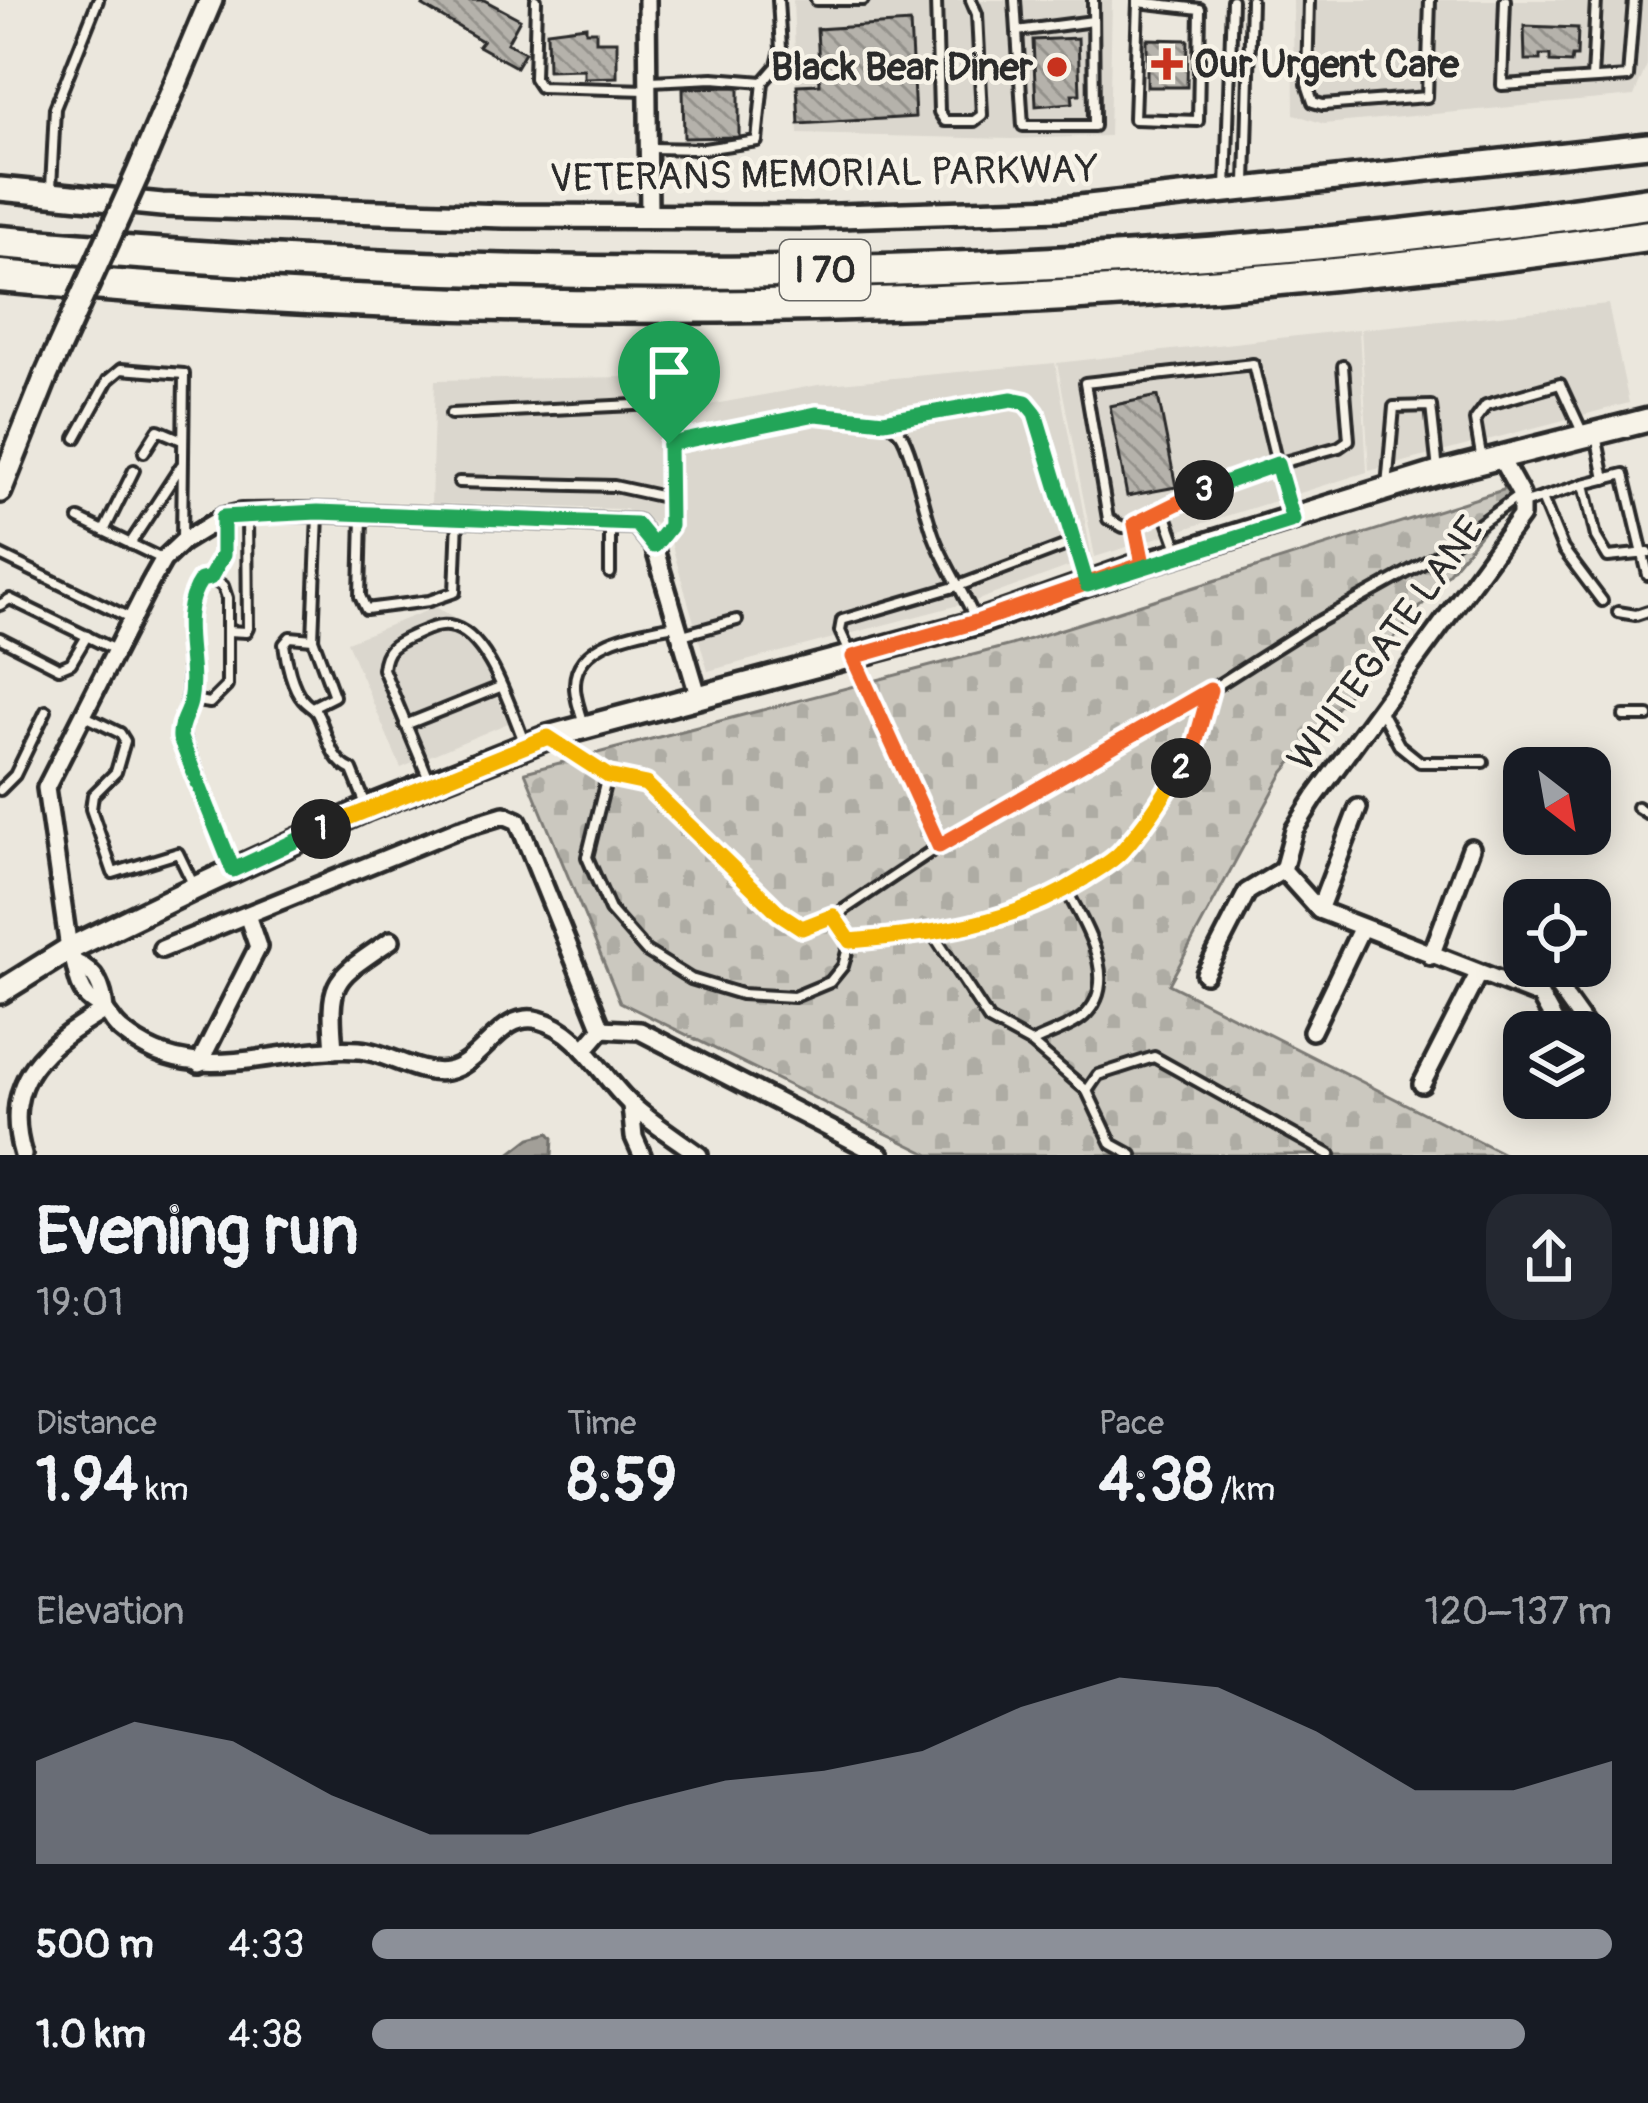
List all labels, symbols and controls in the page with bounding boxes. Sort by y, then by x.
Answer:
place label: Our Urgent Care [1194,40,1460,89]
place label: Black Bear Diner [771,43,1034,92]
marker: Our Urgent Care [1151,48,1183,80]
marker: Black Bear Diner [1044,54,1070,80]
street label: VETERANS MEMORIAL PARKWAY [549,145,1099,203]
road number: I 70 [780,240,870,300]
pin [618,321,720,444]
icon: arrive [636,339,702,405]
pin: 3 [1174,460,1234,520]
text: 3 [1195,469,1213,510]
street label: WHITEGATE LANE [1277,507,1495,781]
pin: 2 [1151,738,1211,798]
text: 2 [1172,747,1190,788]
north arrow [1503,747,1611,855]
map controls [1503,747,1611,1119]
pin: 1 [291,799,351,859]
text: 1 [315,808,327,849]
button: locate [1503,879,1611,987]
button: layers [1503,1011,1611,1119]
text: Evening run [36,1191,359,1274]
button: share [1486,1194,1612,1320]
text: 19:01 [36,1278,124,1327]
text: Distance [36,1403,157,1444]
text: Time [567,1403,636,1444]
text: Pace [1099,1403,1164,1444]
text: 1.94 [36,1444,138,1519]
text: 8:59 [567,1444,677,1519]
text: 4:38 [1099,1444,1213,1519]
text: km [138,1469,189,1510]
text: /km [1213,1469,1275,1510]
text: Elevation [36,1587,185,1636]
text: 120–137 m [1425,1587,1612,1636]
text: 500 m [36,1920,154,1969]
text: 4:33 [228,1920,305,1969]
text: 1.0 km [36,2010,146,2059]
text: 4:38 [228,2010,302,2059]

